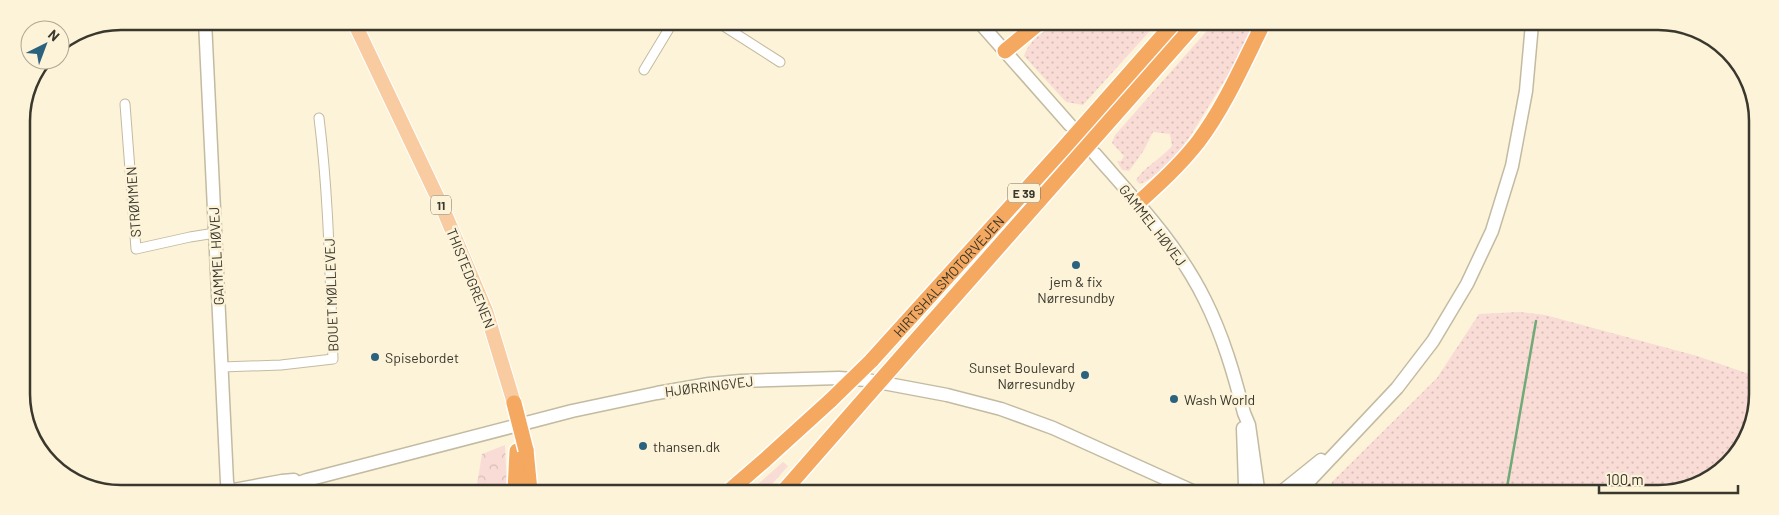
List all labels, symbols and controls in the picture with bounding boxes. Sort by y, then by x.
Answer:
north arrow [20,20,70,70]
text: N [45,26,63,44]
street label: STRØMMEN [122,166,144,238]
street label: GAMMEL HØVEJ [1116,181,1190,269]
road number: E 39 [1008,184,1040,202]
road number: 11 [431,196,451,214]
street label: GAMMEL HØVEJ [205,206,227,306]
street label: HIRTSHALSMOTORVEJEN [889,212,1007,340]
street label: THISTEDGRENEN [443,225,499,331]
street label: BOUET MØLLEVEJ [321,238,341,352]
marker: jem & fix Nørresundby [1070,259,1082,271]
place label: jem & fix Nørresundby [1037,273,1115,306]
place label: Spisebordet [385,349,459,366]
marker: Spisebordet [369,351,381,363]
place label: Sunset Boulevard Nørresundby [969,359,1076,392]
marker: Sunset Boulevard Nørresundby [1079,369,1091,381]
street label: HJØRRINGVEJ [664,372,754,400]
place label: Wash World [1184,391,1255,408]
marker: Wash World [1168,393,1180,405]
place label: thansen.dk [653,438,720,455]
marker: thansen.dk [637,440,649,452]
scale bar [1599,462,1738,494]
text: 100 m [1606,470,1644,488]

